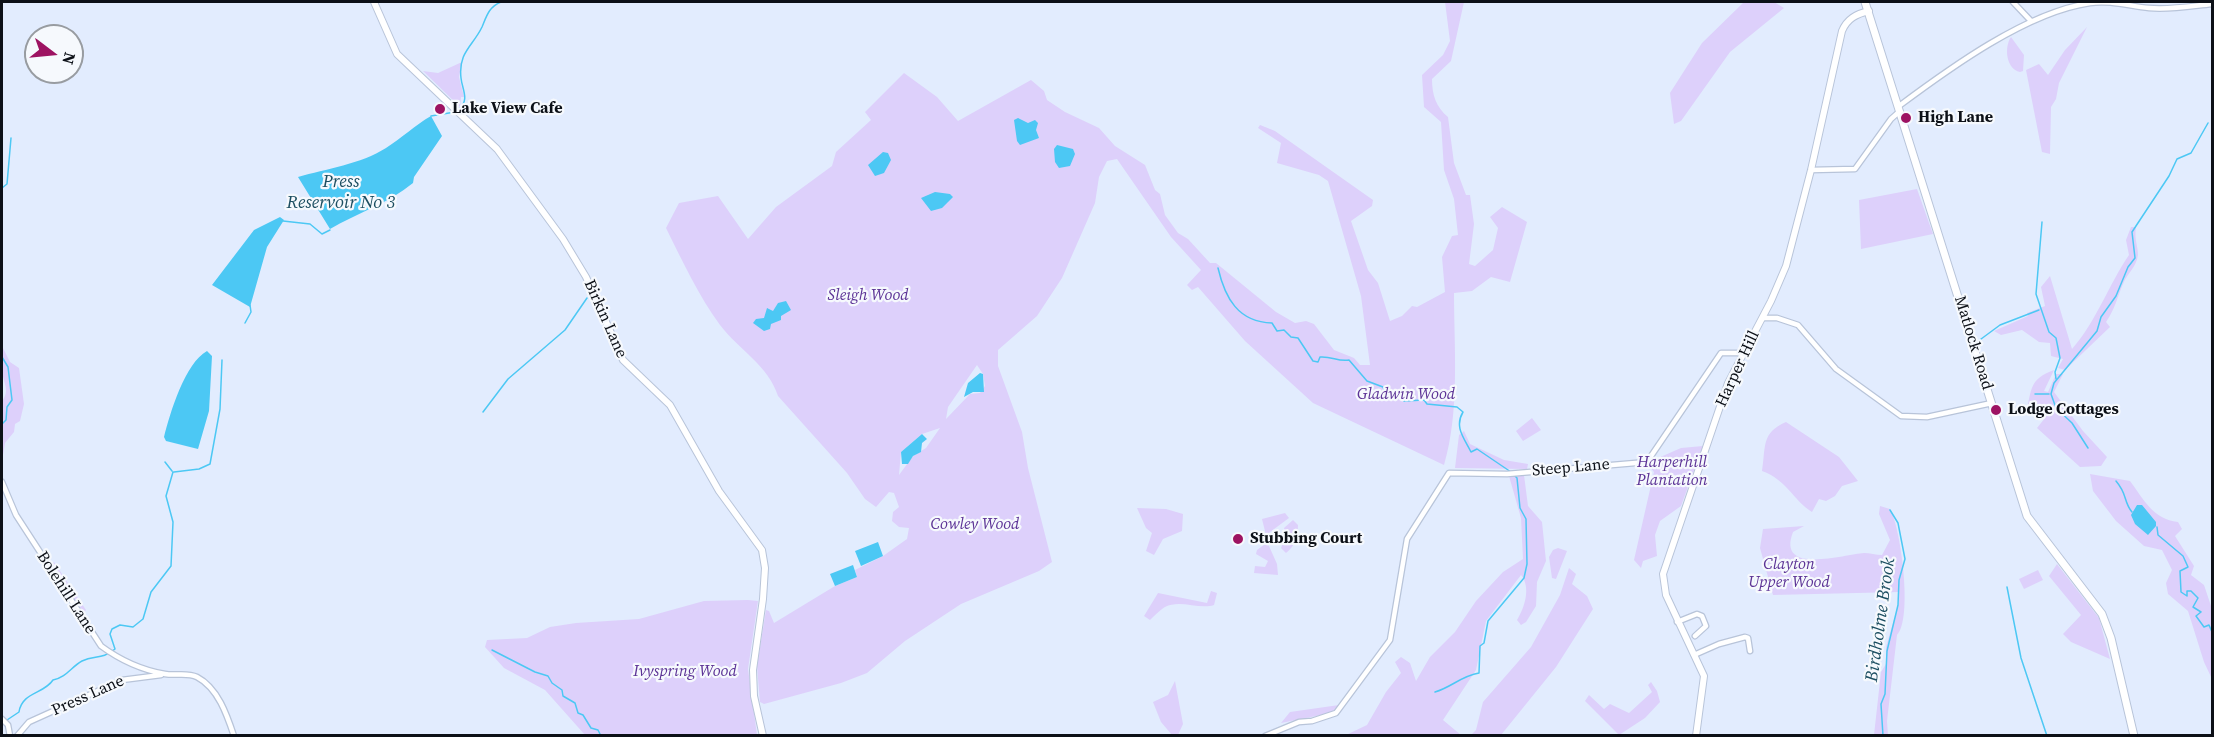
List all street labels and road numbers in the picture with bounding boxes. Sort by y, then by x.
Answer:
street label: Birkin Lane [579,277,631,361]
street label: Matlock Road [1950,294,1996,392]
street label: Harper Hill [1712,328,1764,410]
street label: Steep Lane [1531,455,1611,481]
street label: Bolehill Lane [32,548,100,638]
street label: Press Lane [49,672,127,720]

